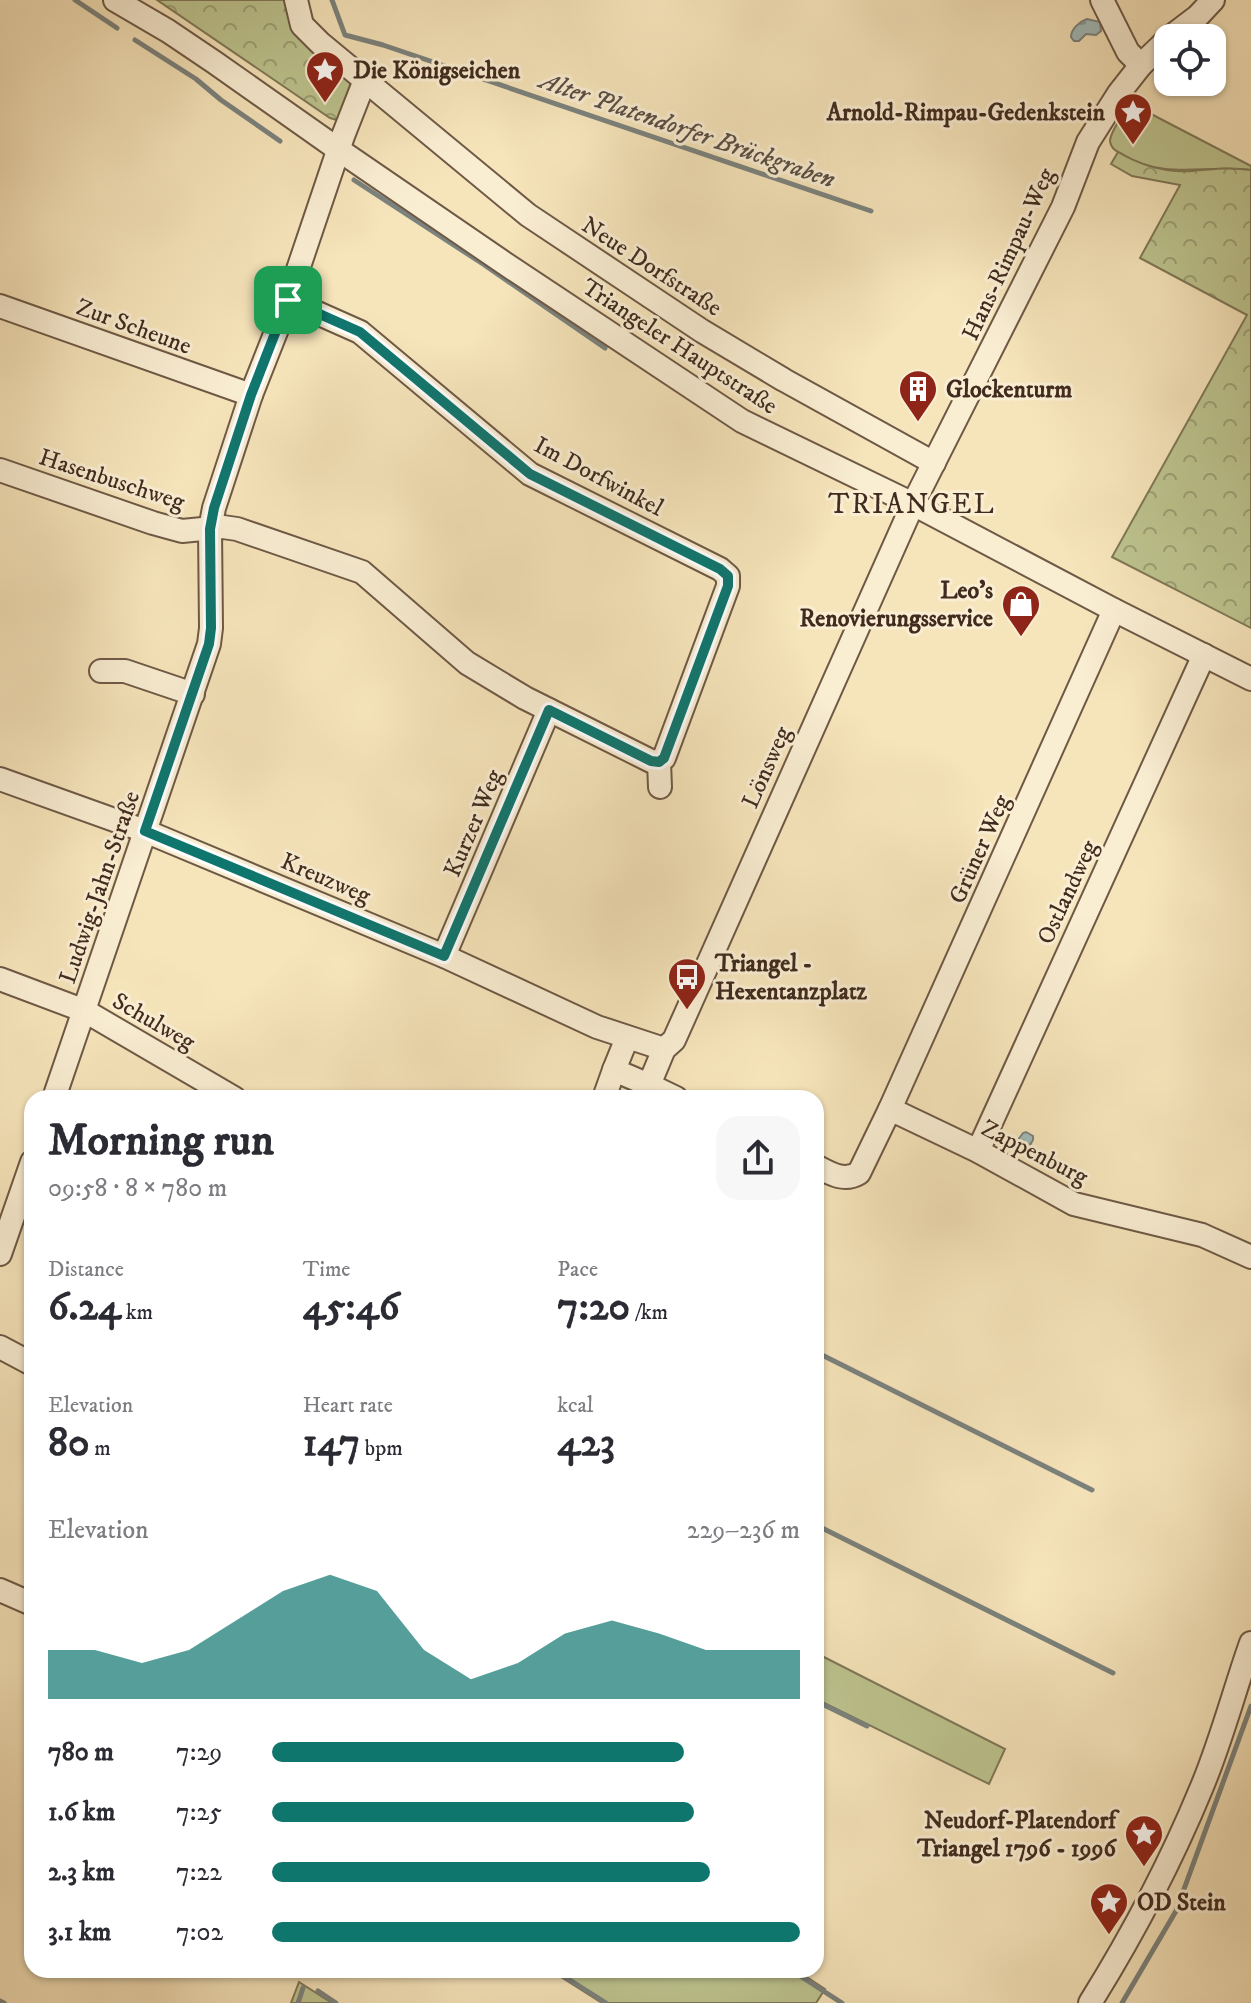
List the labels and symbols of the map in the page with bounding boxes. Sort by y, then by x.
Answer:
place icon: Die Königseichen [304,49,346,104]
place label: Die Königseichen [353,56,521,86]
water label: Alter Platendorfer Brückgraben [533,63,839,196]
place icon: Arnold-Rimpau-Gedenkstein [1112,91,1154,146]
place label: Arnold-Rimpau-Gedenkstein [826,98,1105,128]
street label: Hans-Rimpau-Weg [956,163,1062,345]
street label: Neue Dorfstraße [576,210,727,323]
pin [254,266,322,334]
street label: Triangeler Hauptstraße [576,272,783,421]
street label: Zur Scheune [72,292,195,362]
building icon: Glockenturm [897,368,939,423]
place label: Glockenturm [946,375,1072,405]
street label: Im Dorfwinkel [529,430,669,524]
street label: Hasenbuschweg [35,442,189,518]
district label: TRIANGEL [828,487,996,522]
place label: Leo's Renovierungsservice [799,576,993,634]
shop icon: Leo's Renovierungsservice [1000,583,1042,638]
street label: Lönsweg [736,722,798,813]
street label: Kurzer Weg [438,765,510,882]
street label: Ludwig-Jahn-Straße [53,787,147,988]
street label: Grüner Weg [943,790,1017,909]
street label: Ostlandweg [1031,835,1105,949]
street label: Kreuzweg [276,847,375,911]
place label: Triangel - Hexentanzplatz [714,949,868,1007]
bus stop icon: Triangel - Hexentanzplatz [666,956,708,1011]
street label: Schulweg [107,986,201,1058]
street label: Zappenburg [976,1113,1093,1193]
place label: Neudorf-Platendorf Triangel 1796 - 1996 [916,1806,1120,1864]
place icon: Neudorf-Platendorf Triangel 1796 - 1996 [1123,1813,1165,1868]
place icon: OD Stein [1088,1881,1130,1936]
place label: OD Stein [1137,1888,1226,1918]

